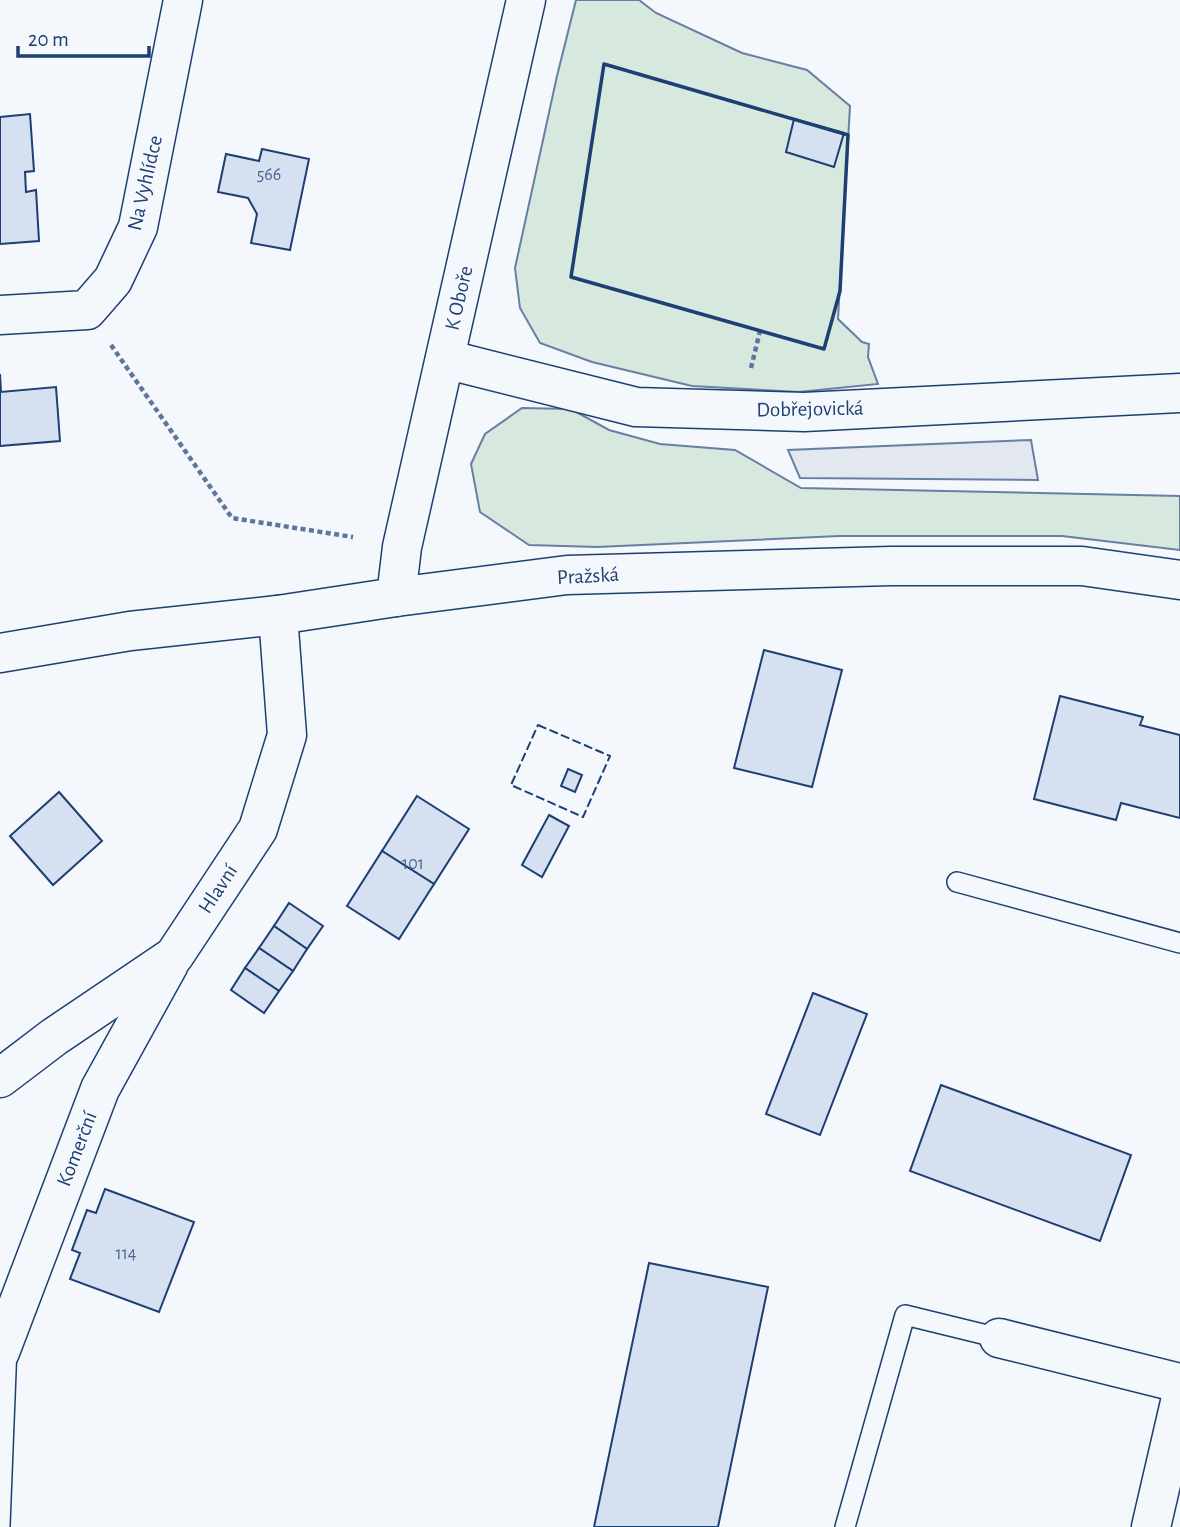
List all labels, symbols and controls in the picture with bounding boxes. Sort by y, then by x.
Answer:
scale bar [18,14,149,58]
text: 20 m [28,29,69,50]
street label: Na Vyhlídce [124,133,166,233]
house number: 566 [257,166,281,184]
street label: K Oboře [441,264,477,332]
street label: Dobřejovická [756,398,864,420]
street label: Pražská [556,564,620,588]
house number: 101 [402,855,424,873]
street label: Hlavní [195,860,242,917]
street label: Komerční [53,1108,101,1189]
house number: 114 [115,1245,137,1263]

